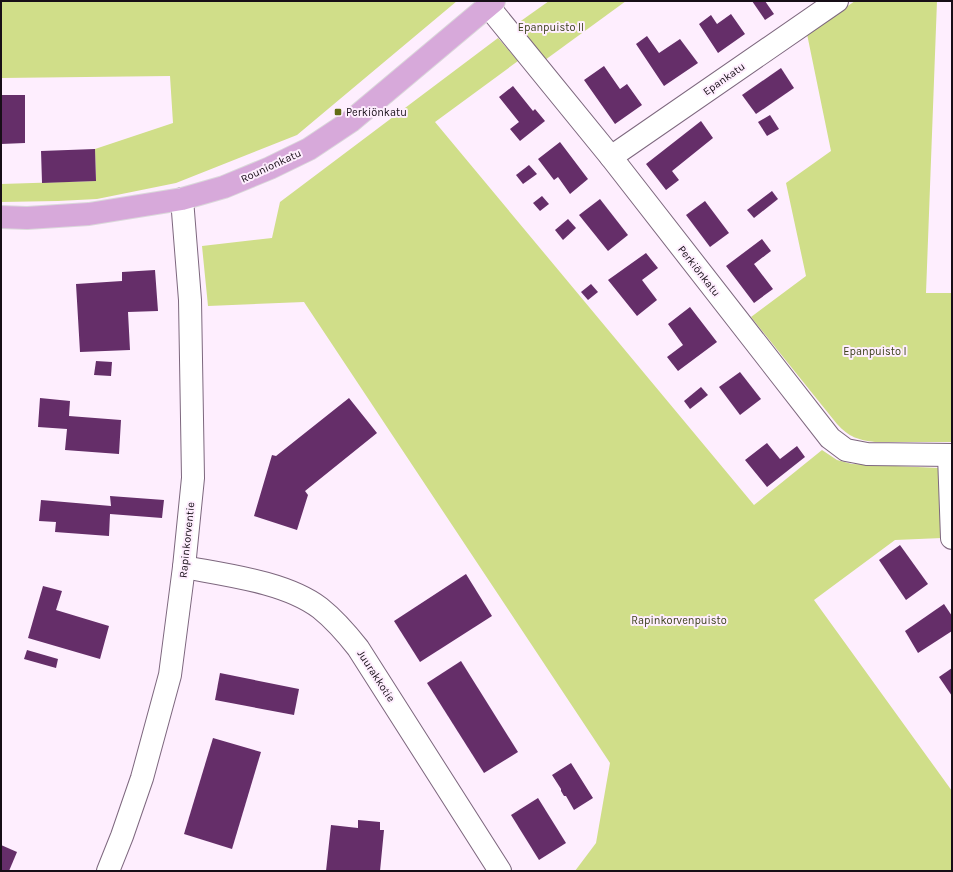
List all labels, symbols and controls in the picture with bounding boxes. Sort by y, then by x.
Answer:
park label: Epanpuisto II [518,21,584,34]
street label: Epankatu [700,60,748,98]
place label: Perkiönkatu [346,106,407,119]
marker: Perkiönkatu [333,107,343,117]
street label: Rounionkatu [239,146,303,186]
street label: Perkiönkatu [675,243,723,299]
park label: Epanpuisto I [843,345,907,358]
street label: Rapinkorventie [177,501,197,579]
park label: Rapinkorvenpuisto [631,614,727,627]
street label: Juurakkotie [354,648,398,705]

